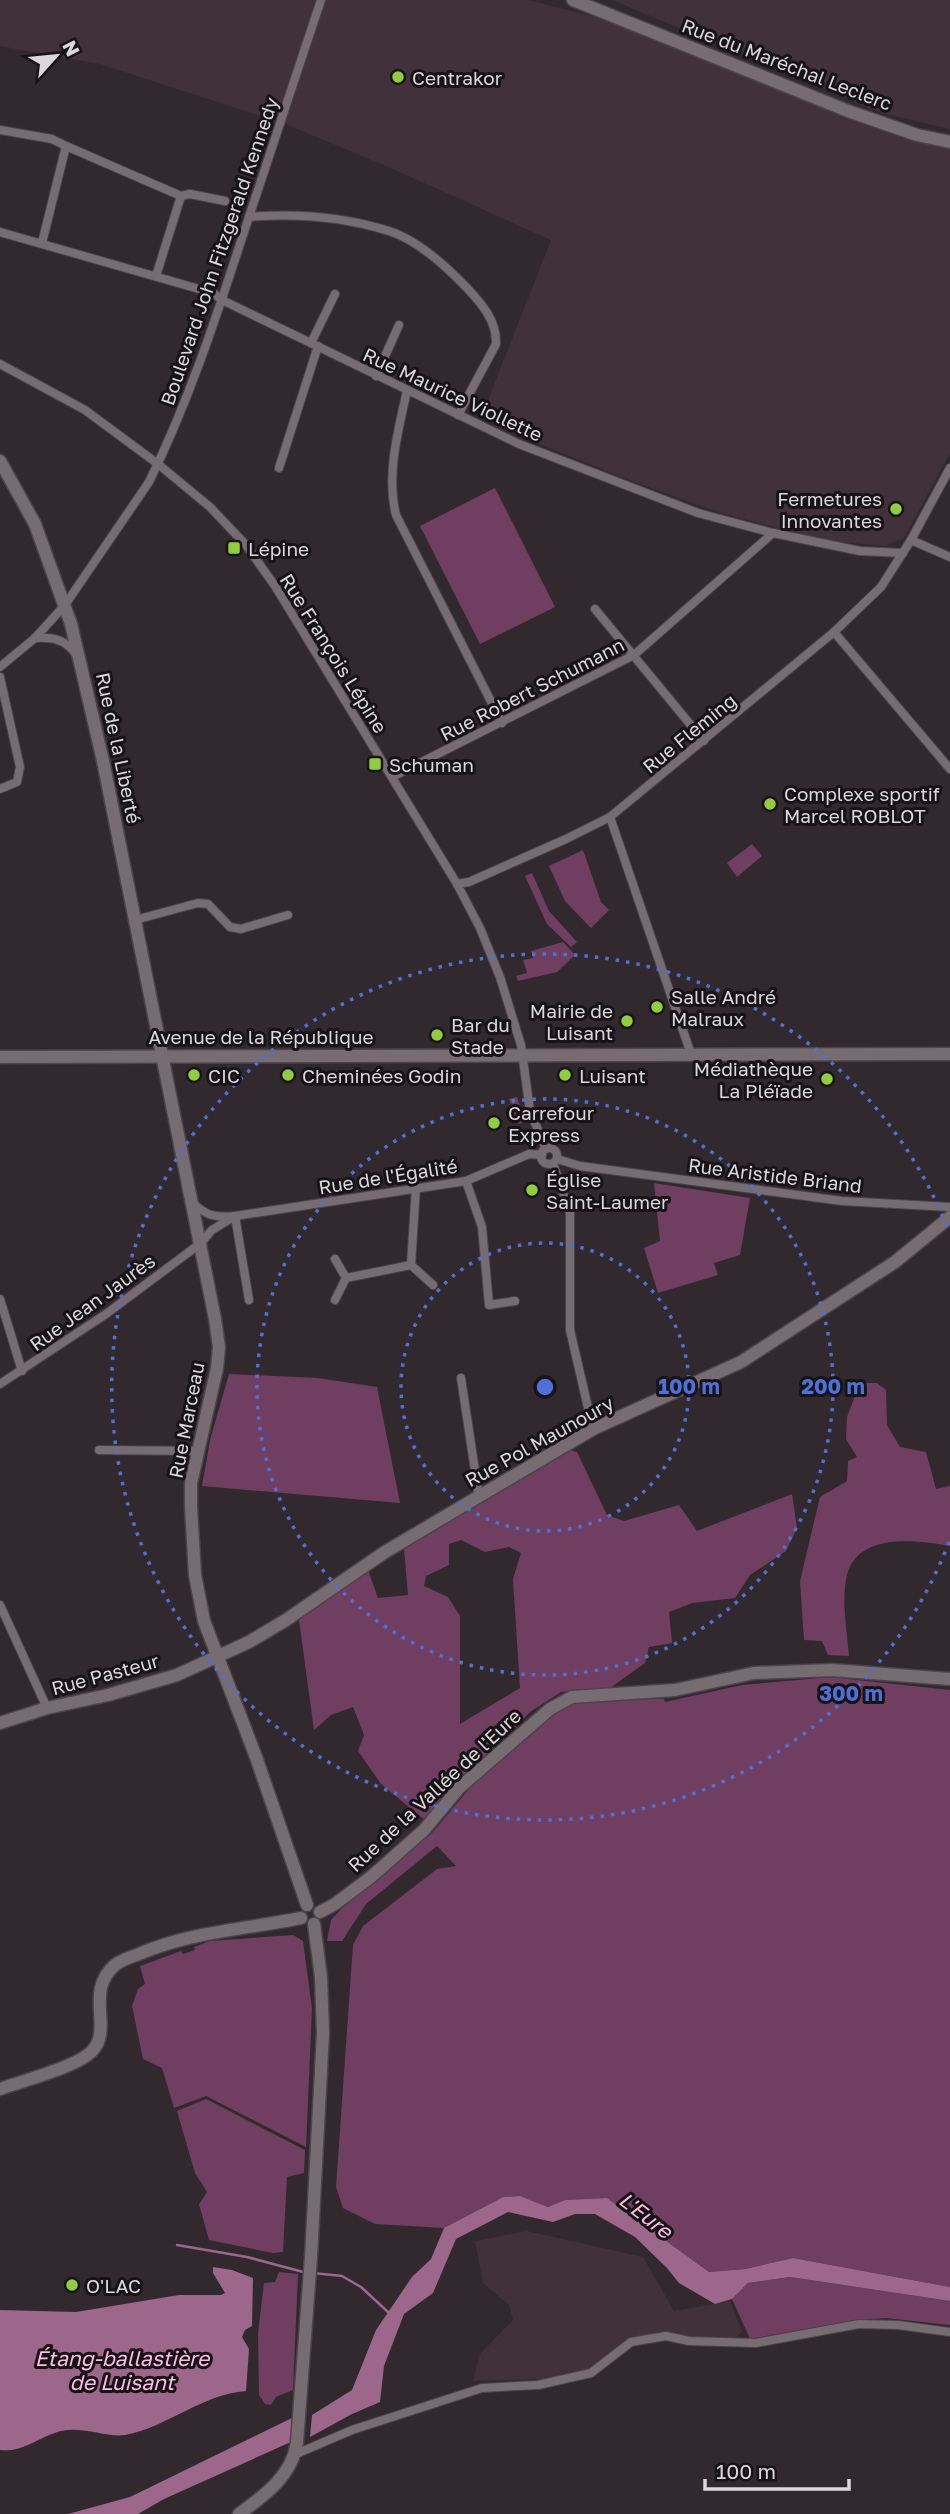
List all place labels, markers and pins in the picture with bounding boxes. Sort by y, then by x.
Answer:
place label: Centrakor [412,66,503,89]
marker: Centrakor [390,69,406,85]
place label: Fermetures Innovantes [777,487,882,532]
marker: Fermetures Innovantes [888,501,904,517]
place label: Lépine [248,537,309,560]
marker: Lépine [226,540,242,556]
place label: Schuman [389,753,474,776]
marker: Schuman [367,756,383,772]
place label: Complexe sportif Marcel ROBLOT [784,782,940,827]
marker: Complexe sportif Marcel ROBLOT [762,796,778,812]
place label: Salle André Malraux [671,985,776,1030]
place label: Mairie de Luisant [530,999,613,1044]
marker: Salle André Malraux [649,999,665,1015]
place label: Bar du Stade [451,1013,510,1058]
marker: Mairie de Luisant [619,1013,635,1029]
marker: Bar du Stade [429,1027,445,1043]
place label: Médiathèque La Pléïade [694,1057,813,1102]
place label: CIC [208,1064,240,1087]
place label: Cheminées Godin [302,1064,461,1087]
place label: Luisant [579,1064,646,1087]
marker: CIC [186,1067,202,1083]
marker: Cheminées Godin [280,1067,296,1083]
marker: Luisant [557,1067,573,1083]
marker: Médiathèque La Pléïade [819,1071,835,1087]
place label: Carrefour Express [508,1101,595,1146]
marker: Carrefour Express [486,1115,502,1131]
place label: Église Saint-Laumer [546,1168,669,1213]
marker: Église Saint-Laumer [524,1182,540,1198]
centre of rings [533,1375,557,1399]
place label: O'LAC [86,2274,141,2297]
marker: O'LAC [64,2277,80,2293]

